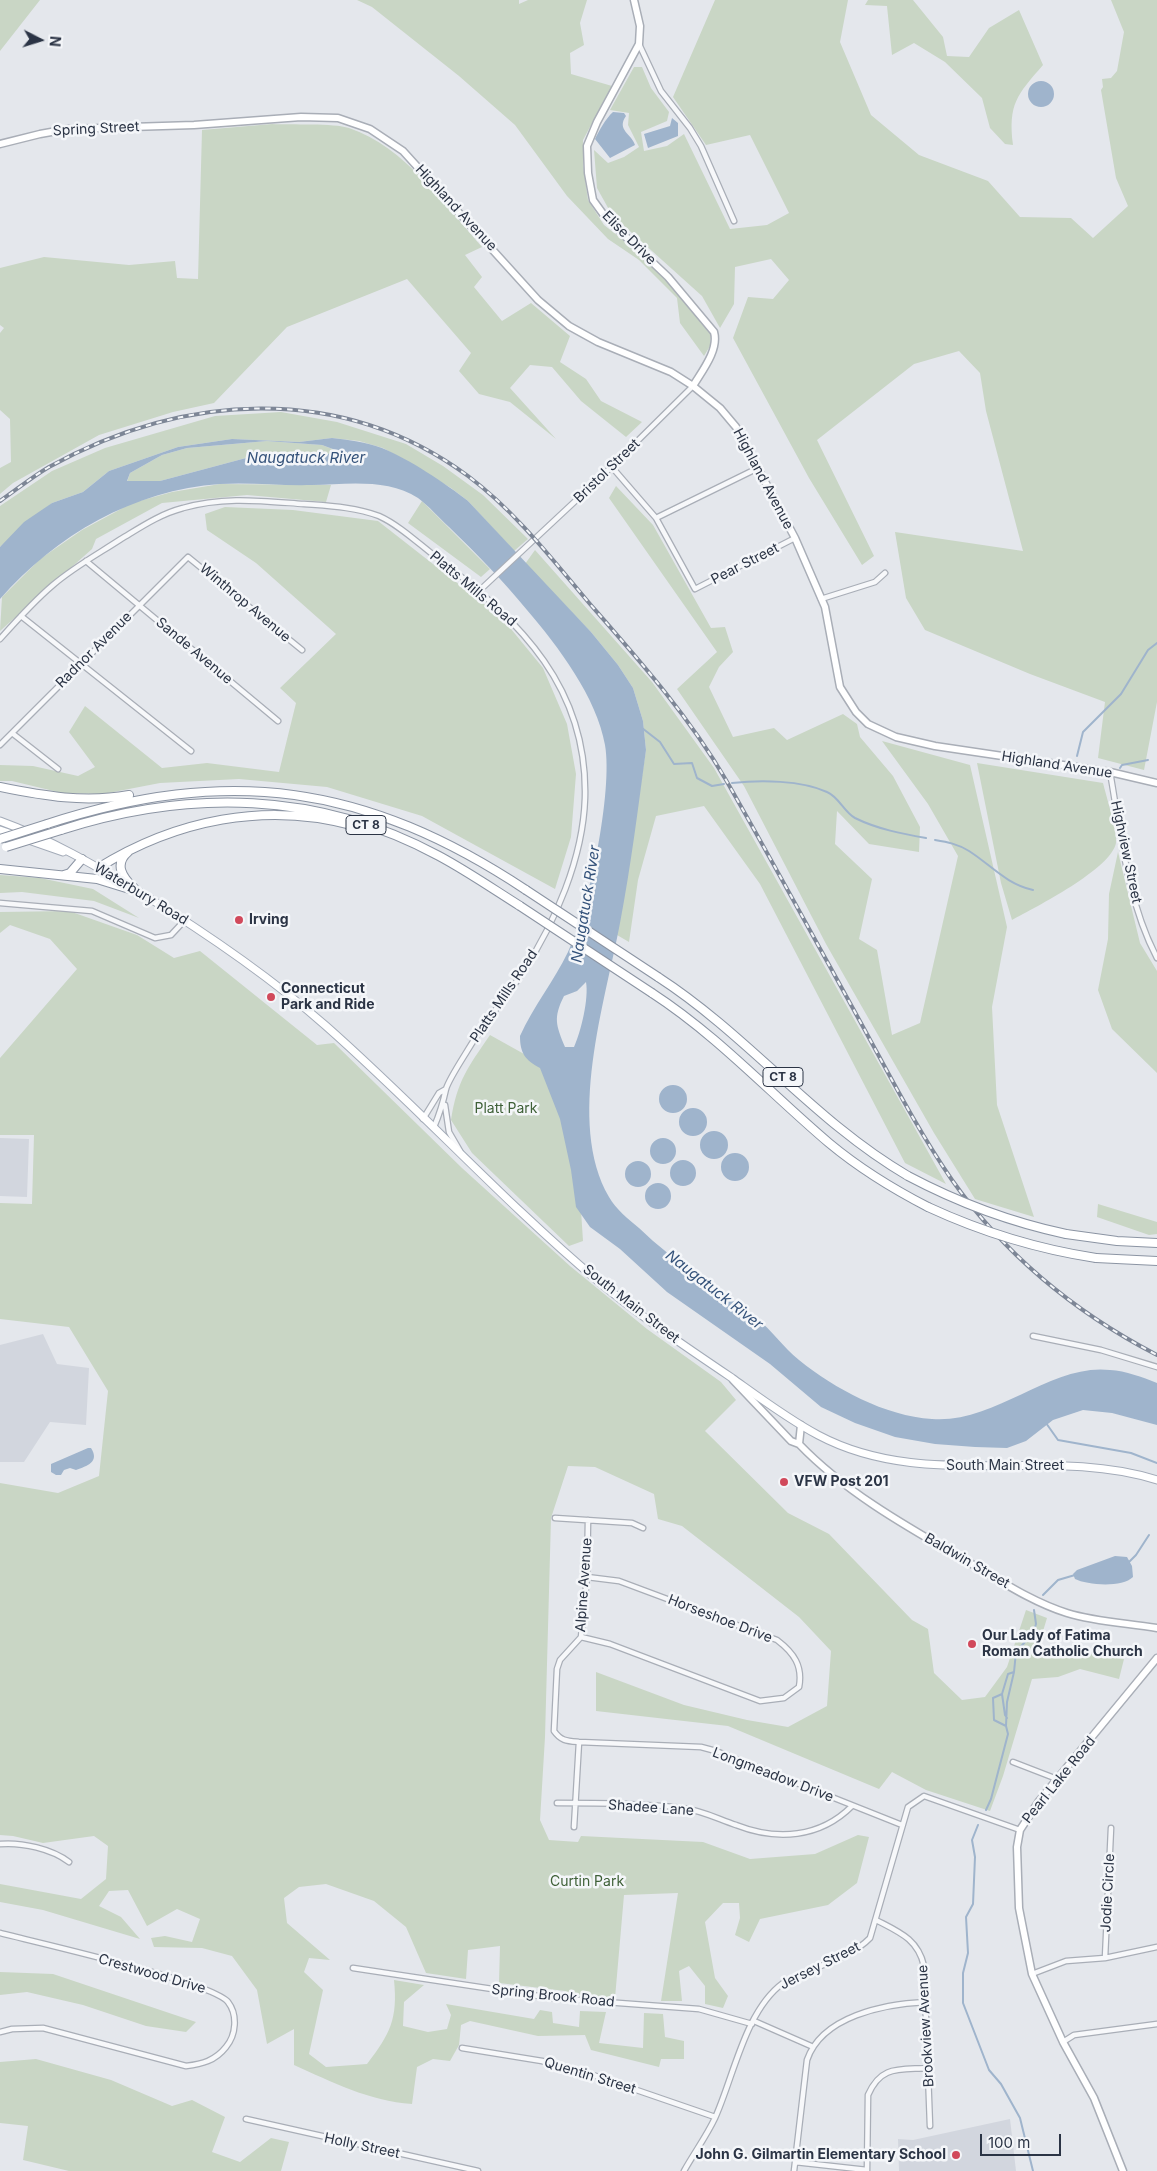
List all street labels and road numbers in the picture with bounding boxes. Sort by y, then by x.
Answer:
street label: Spring Street [52,118,140,140]
street label: Highland Avenue [412,161,500,255]
street label: Elise Drive [599,208,659,268]
street label: Highland Avenue [729,426,797,532]
street label: Bristol Street [571,435,643,507]
street label: Pear Street [708,540,782,588]
street label: Platts Mills Road [426,548,520,630]
street label: Winthrop Avenue [196,560,294,646]
street label: Radnor Avenue [53,609,135,691]
street label: Sande Avenue [152,614,236,688]
street label: Highland Avenue [1000,748,1114,782]
street label: Highview Street [1107,799,1145,905]
road number: CT 8 [346,816,386,834]
street label: Waterbury Road [91,859,191,929]
street label: Platts Mills Road [467,946,541,1046]
road number: CT 8 [763,1068,803,1086]
street label: South Main Street [579,1261,683,1347]
street label: South Main Street [946,1458,1064,1474]
street label: Baldwin Street [921,1530,1013,1592]
street label: Alpine Avenue [572,1537,596,1633]
street label: Horseshoe Drive [665,1591,775,1647]
street label: Pearl Lake Road [1019,1733,1099,1827]
street label: Longmeadow Drive [710,1744,836,1806]
street label: Shadee Lane [607,1797,695,1819]
street label: Jodie Circle [1098,1853,1118,1933]
street label: Jersey Street [777,1939,863,1993]
street label: Crestwood Drive [96,1951,208,1997]
street label: Brookview Avenue [914,1964,938,2088]
street label: Spring Brook Road [491,1981,615,2011]
street label: Quentin Street [542,2054,638,2098]
street label: Holly Street [323,2130,401,2162]

